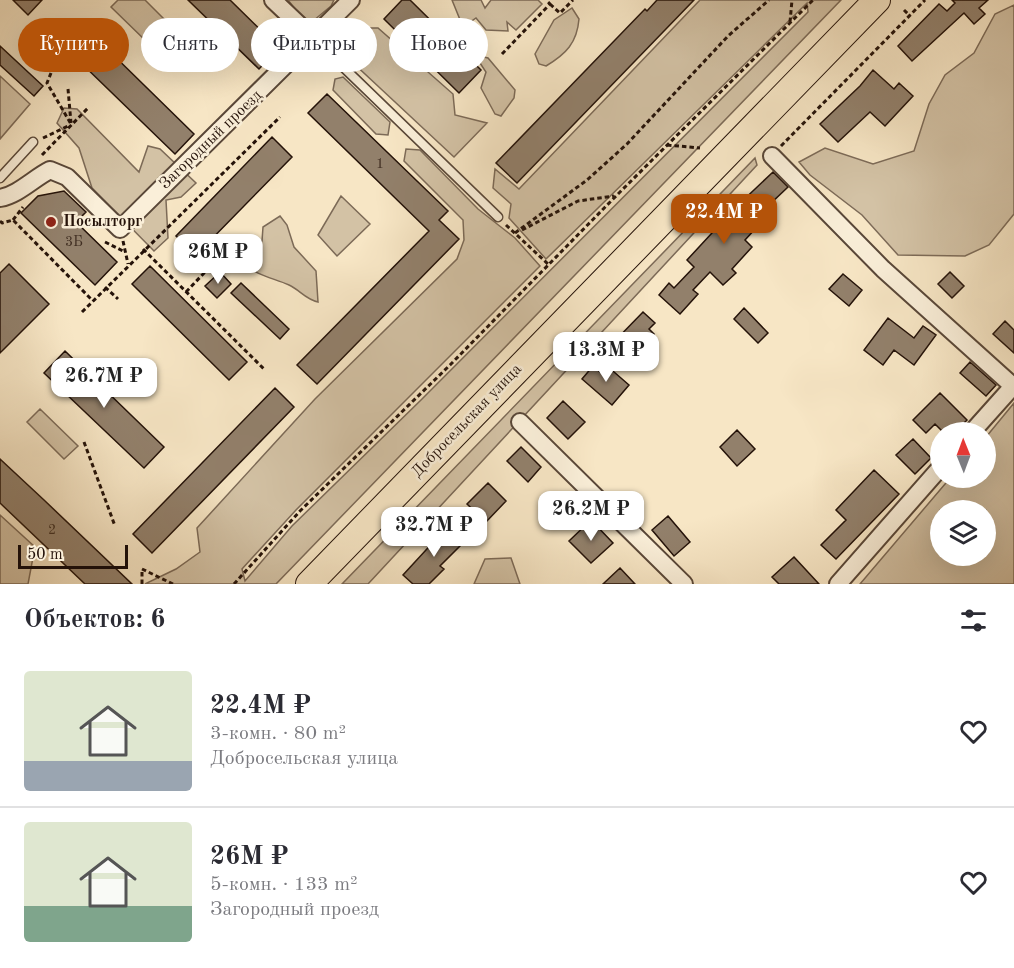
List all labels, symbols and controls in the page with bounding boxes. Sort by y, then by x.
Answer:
chip: Купить [18,18,129,72]
chip: Снять [141,18,239,72]
chip: Фильтры [251,18,377,72]
chip: Новое [389,18,488,72]
street label: Загородный проезд [157,87,265,193]
house number: 1 [376,157,384,171]
pin: 22.4M ₽ [669,194,779,245]
text: 22.4M ₽ [685,203,763,223]
place label: Посылторг [63,214,142,230]
marker: Посылторг [44,215,58,229]
pin: 26M ₽ [176,234,260,285]
house number: 3Б [65,235,83,249]
text: 26M ₽ [188,243,248,263]
pin: 13.3M ₽ [551,332,661,383]
text: 13.3M ₽ [567,341,645,361]
pin: 26.7M ₽ [49,358,159,409]
street label: Добросельская улица [409,361,525,481]
text: 26.7M ₽ [65,367,143,387]
north arrow [930,422,996,488]
map controls [930,422,996,566]
pin: 26.2M ₽ [536,491,646,542]
text: 26.2M ₽ [552,500,630,520]
button: layers [930,500,996,566]
pin: 32.7M ₽ [379,507,489,558]
text: 32.7M ₽ [395,516,473,536]
house number: 2 [48,523,56,537]
scale bar [18,542,128,570]
text: 50 m [27,547,63,563]
icon: filters [957,604,990,637]
text: Объектов: 6 [24,607,165,633]
text: 22.4M ₽ [210,693,311,719]
icon: home [72,695,144,767]
icon: heart [957,715,990,748]
text: 3-комн. · 80 m² [210,724,346,744]
text: Добросельская улица [210,749,398,769]
text: 26M ₽ [210,844,289,870]
icon: home [72,846,144,918]
icon: heart [957,866,990,899]
text: 5-комн. · 133 m² [210,875,358,895]
text: Загородный проезд [210,900,379,920]

